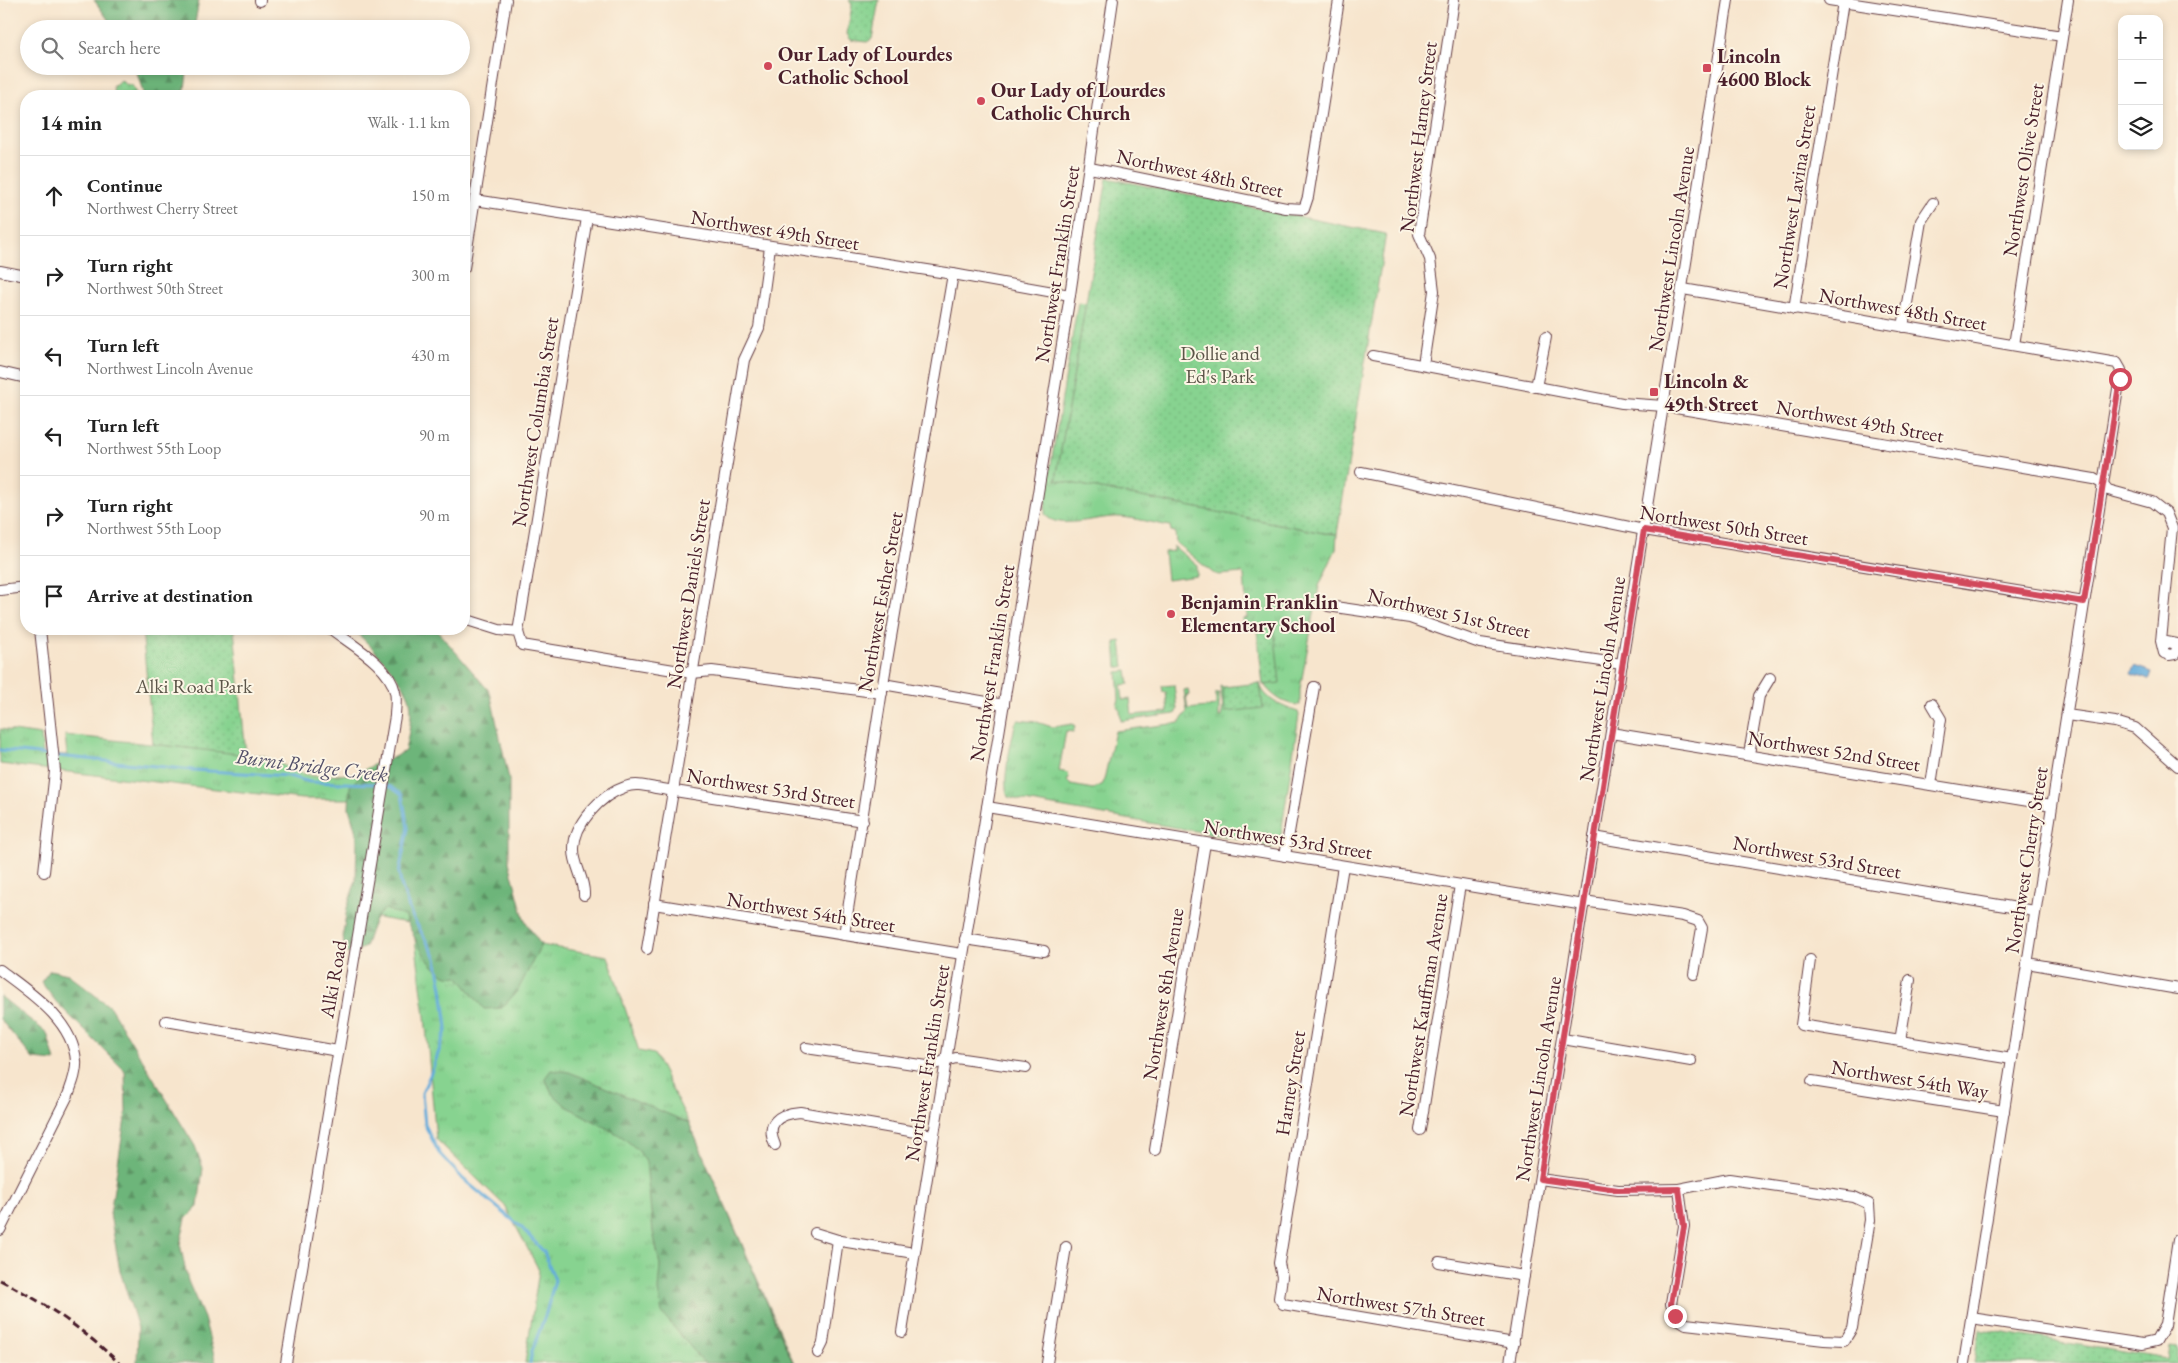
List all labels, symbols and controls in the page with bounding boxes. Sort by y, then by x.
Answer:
map controls [2118,15,2163,150]
button: + [2118,15,2163,60]
search box [20,20,470,75]
icon: search [38,34,66,62]
text: Search here [78,35,160,60]
street label: Northwest Harney Street [1393,39,1443,234]
place label: Our Lady of Lourdes Catholic School [778,41,952,90]
place label: Lincoln 4600 Block [1717,43,1812,92]
marker: Our Lady of Lourdes Catholic School [762,60,774,72]
button: − [2118,60,2163,105]
marker: Lincoln 4600 Block [1701,62,1713,74]
place label: Our Lady of Lourdes Catholic Church [991,77,1165,126]
street label: Northwest Olive Street [1996,81,2050,259]
marker: Our Lady of Lourdes Catholic Church [975,95,987,107]
street label: Northwest Lavina Street [1767,103,1821,291]
button: layers [2118,105,2163,150]
text: 14 min [40,109,102,136]
text: Walk · 1.1 km [367,112,450,133]
street label: Northwest 48th Street [1114,143,1287,204]
street label: Northwest Lincoln Avenue [1642,144,1700,353]
street label: Northwest Franklin Street [1029,163,1086,364]
text: Continue [87,173,162,198]
icon: ahead [40,182,68,210]
text: 150 m [411,185,450,206]
text: Northwest Cherry Street [87,198,238,219]
street label: Northwest 49th Street [689,204,862,256]
text: Turn right [87,253,173,278]
icon: right [40,262,68,290]
text: 300 m [411,265,450,286]
text: Northwest 50th Street [87,278,223,299]
street label: Northwest 48th Street [1817,281,1990,337]
street label: Northwest Columbia Street [506,315,565,529]
text: Turn left [87,333,159,358]
park label: Dollie and Ed's Park [1180,340,1261,389]
icon: left [40,342,68,370]
text: 430 m [411,345,450,366]
text: Northwest Lincoln Avenue [87,358,253,379]
place label: Lincoln & 49th Street [1664,368,1759,417]
route start [2109,368,2132,391]
marker: Lincoln & 49th Street [1648,386,1660,398]
street label: Northwest 49th Street [1774,393,1947,449]
text: Turn left [87,413,159,438]
icon: left [40,422,68,450]
text: 90 m [419,425,450,446]
text: Northwest 55th Loop [87,438,221,459]
text: Turn right [87,493,173,518]
street label: Northwest Daniels Street [660,497,716,691]
street label: Northwest 50th Street [1638,499,1811,551]
icon: right [40,502,68,530]
text: 90 m [419,505,450,526]
street label: Northwest Esther Street [851,509,909,694]
text: Northwest 55th Loop [87,518,221,539]
street label: Northwest Franklin Street [964,562,1021,763]
street label: Northwest Lincoln Avenue [1573,574,1631,783]
icon: arrive [40,582,68,610]
street label: Northwest 51st Street [1365,582,1534,645]
text: Arrive at destination [87,583,253,608]
place label: Benjamin Franklin Elementary School [1181,589,1338,638]
marker: Benjamin Franklin Elementary School [1165,608,1177,620]
park label: Alki Road Park [135,673,253,699]
street label: Northwest 52nd Street [1746,725,1923,778]
water label: Burnt Bridge Creek [233,742,390,788]
street label: Northwest 53rd Street [685,762,858,814]
street label: Northwest Cherry Street [1998,764,2054,955]
street label: Northwest 53rd Street [1202,813,1375,865]
street label: Northwest 53rd Street [1731,829,1904,885]
street label: Northwest 54th Street [725,886,898,938]
street label: Northwest Kauffman Avenue [1393,891,1453,1118]
street label: Northwest 8th Avenue [1137,906,1189,1082]
street label: Alki Road [313,937,353,1021]
street label: Northwest Franklin Street [899,962,956,1163]
street label: Northwest Lincoln Avenue [1509,974,1567,1183]
street label: Harney Street [1269,1028,1311,1137]
street label: Northwest 54th Way [1829,1054,1991,1104]
street label: Northwest 57th Street [1315,1280,1488,1332]
route end [1664,1305,1687,1328]

